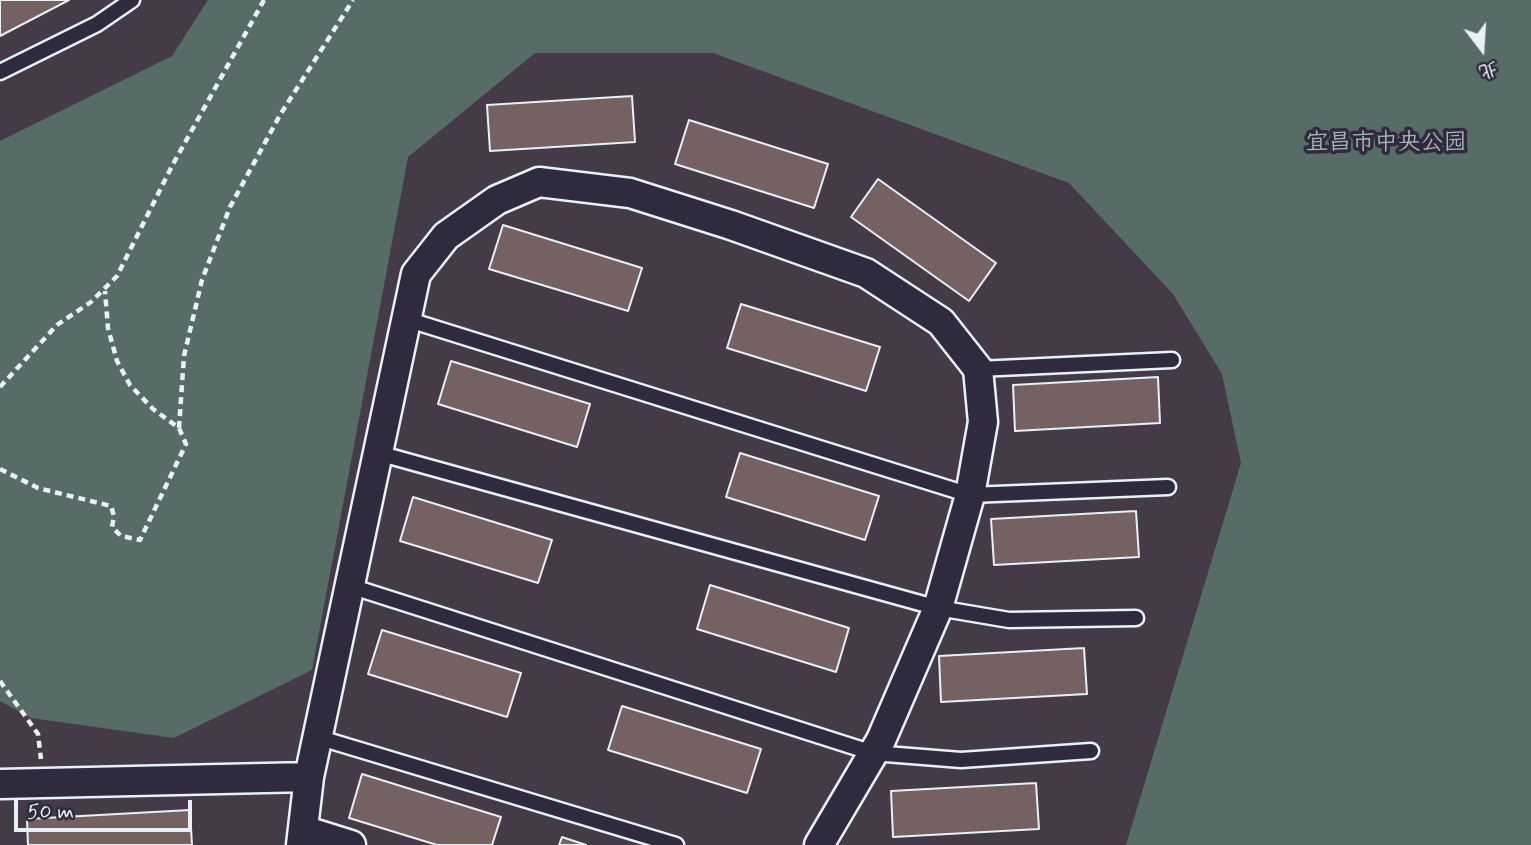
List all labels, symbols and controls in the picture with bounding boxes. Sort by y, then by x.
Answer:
north arrow [1447,14,1517,84]
text: 北 [1476,55,1501,84]
park label: 宜昌市中央公园 [1306,130,1466,158]
scale bar [18,786,196,830]
text: 50 m [27,798,74,826]

